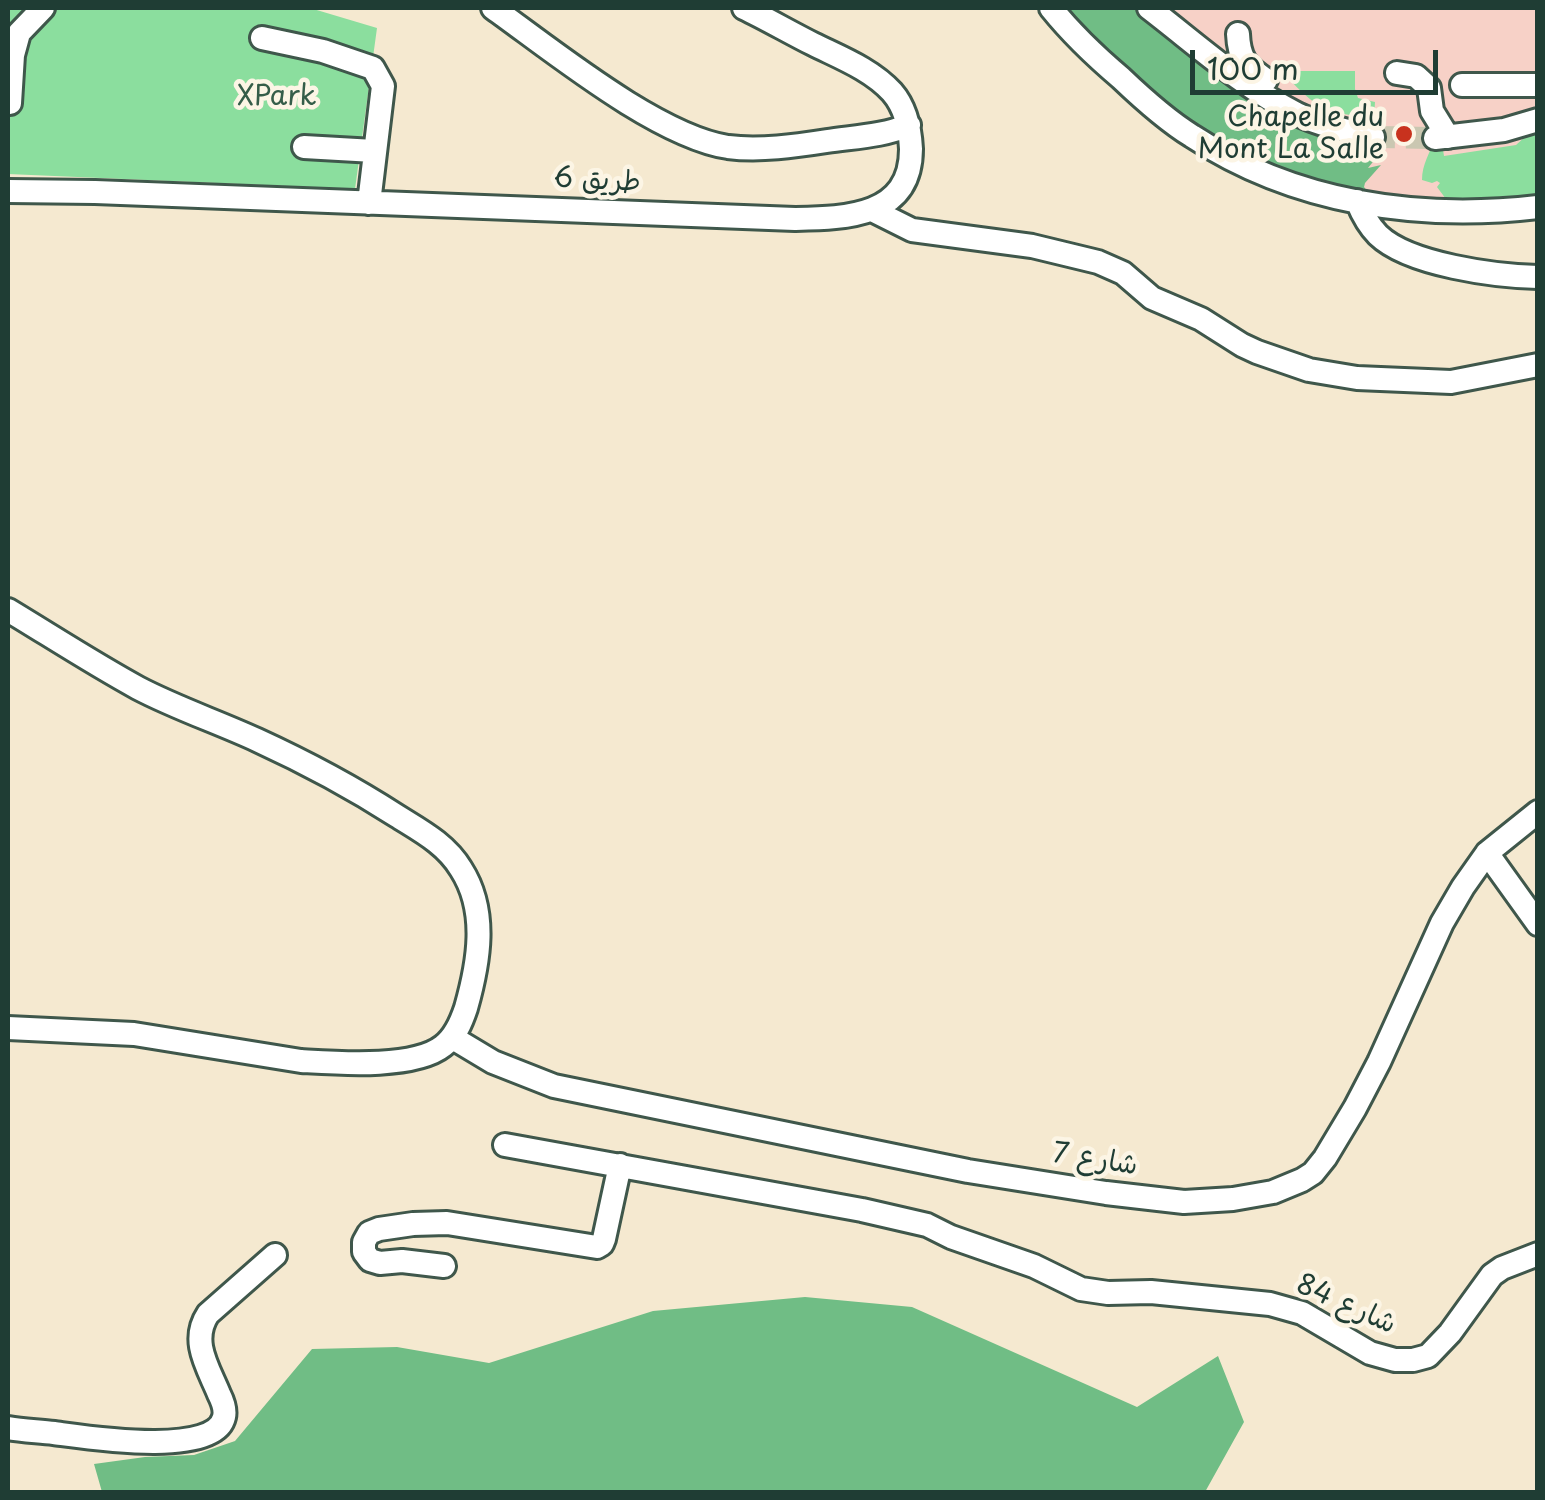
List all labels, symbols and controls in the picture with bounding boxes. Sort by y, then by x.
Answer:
scale bar [1195,30,1442,92]
text: 100 m [1207,45,1299,90]
park label: XPark [237,80,317,114]
place label: Chapelle du Mont La Salle [1198,101,1384,167]
marker: Chapelle du Mont La Salle [1393,123,1415,145]
street label: طريق 6 [552,162,642,200]
street label: شارع 7 [1050,1137,1140,1183]
street label: شارع 84 [1291,1268,1401,1342]

